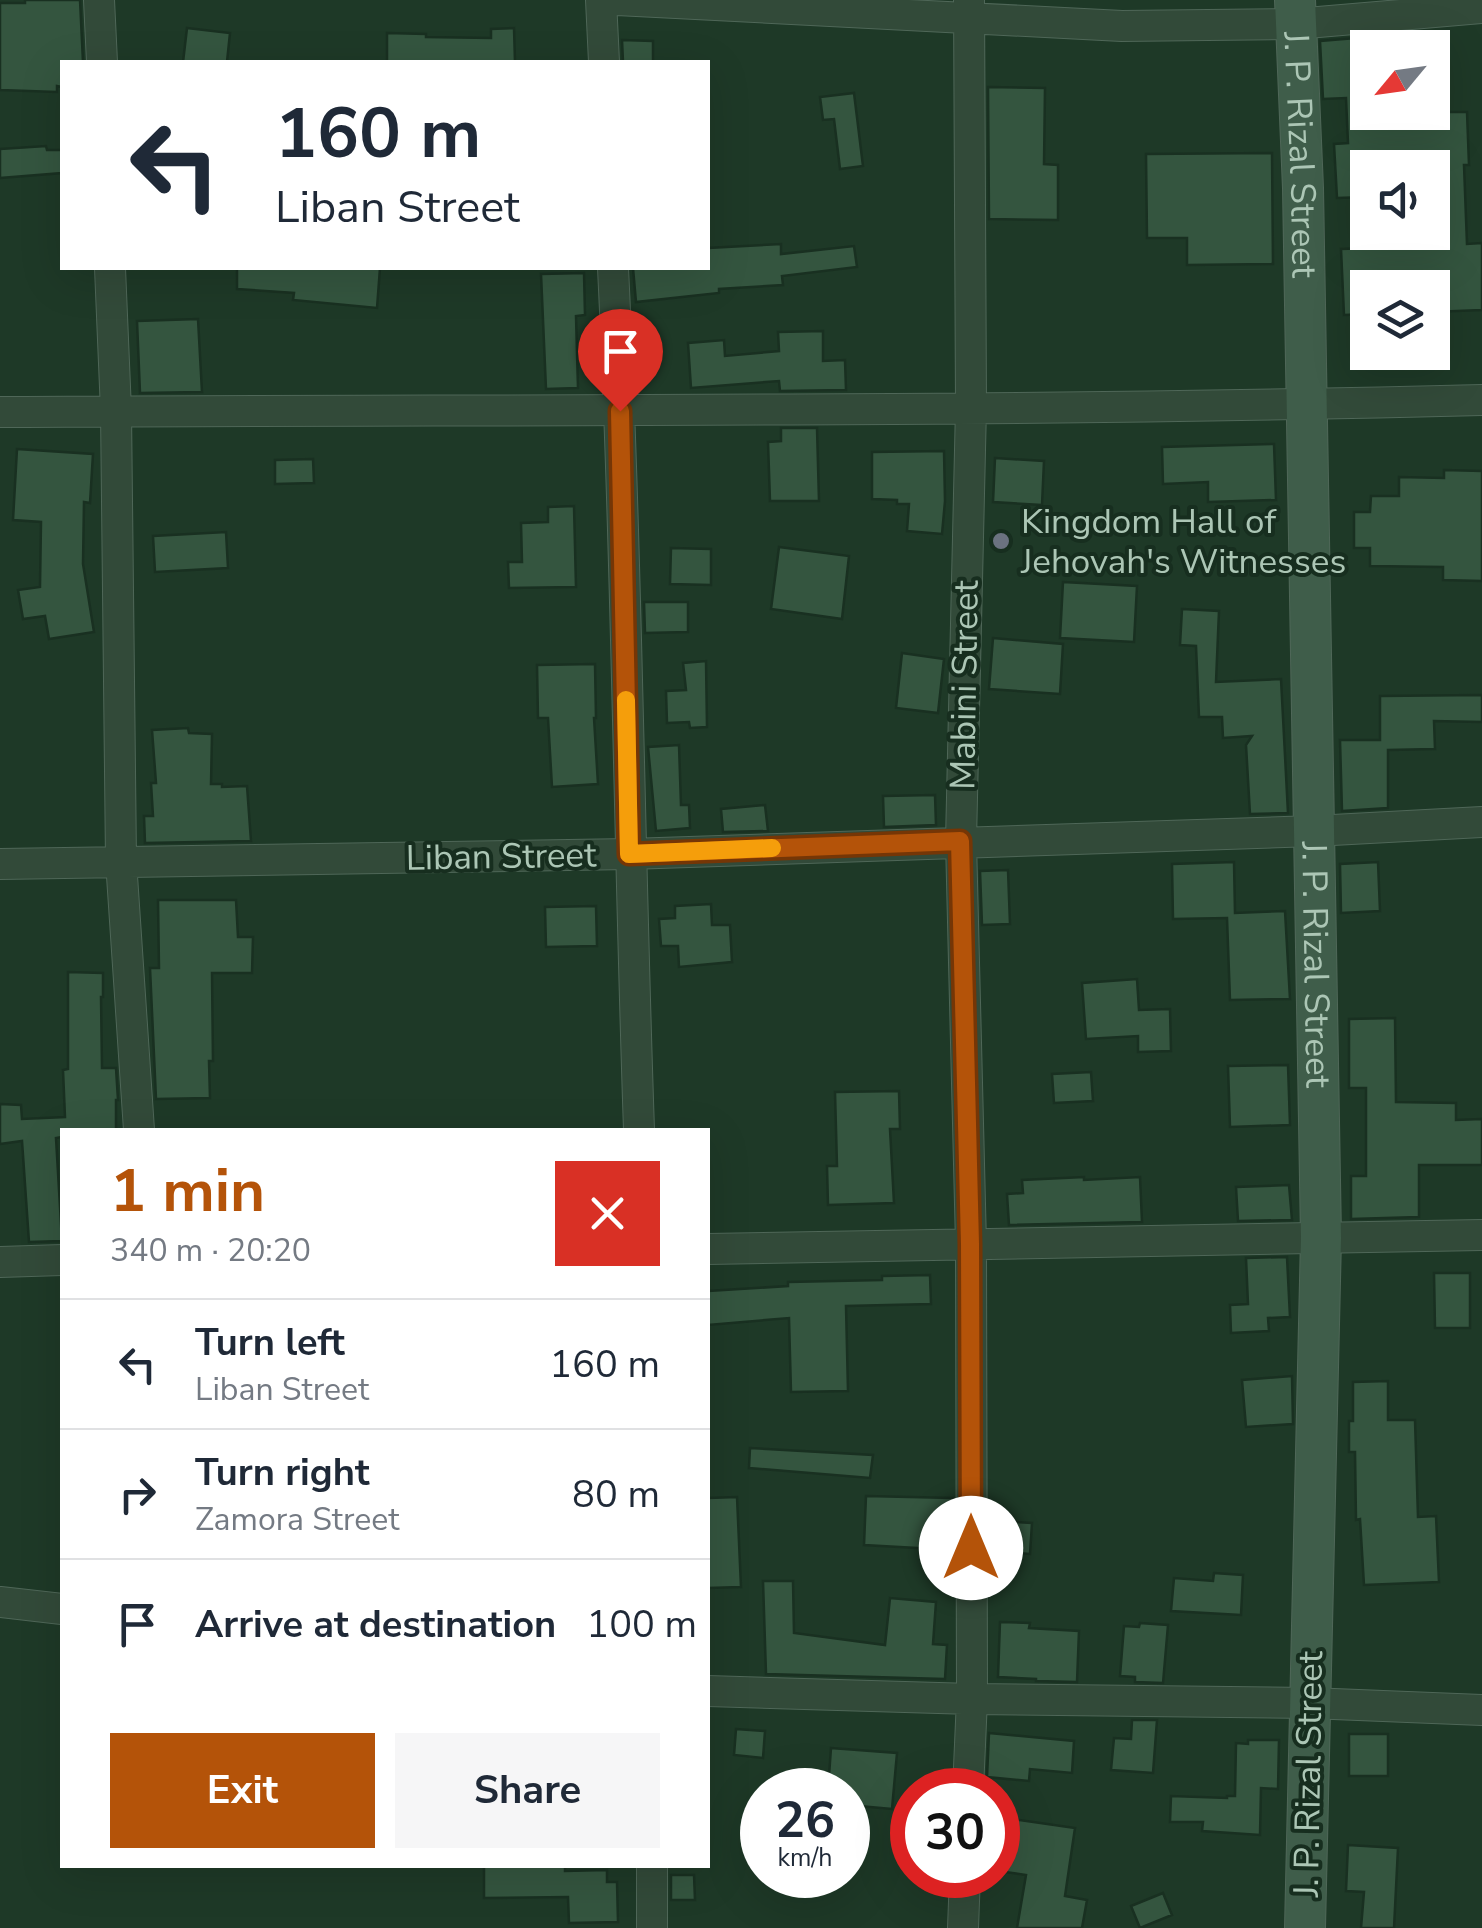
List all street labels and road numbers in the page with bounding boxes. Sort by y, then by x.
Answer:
street label: J. P. Rizal Street [1272,30,1328,279]
street label: Mabini Street [939,579,990,790]
street label: Liban Street [405,831,597,882]
street label: J. P. Rizal Street [1290,840,1341,1089]
street label: J. P. Rizal Street [1283,1650,1334,1898]

